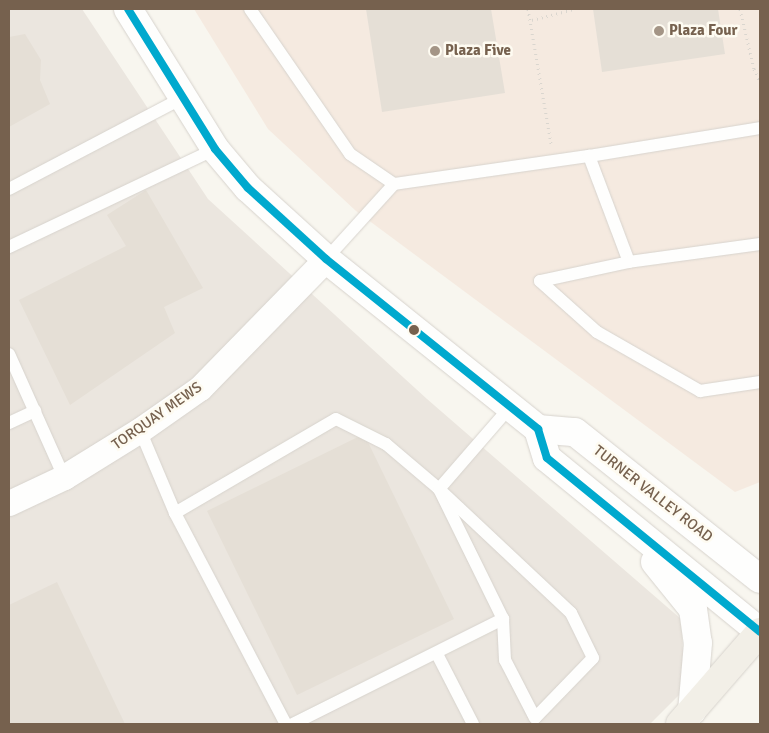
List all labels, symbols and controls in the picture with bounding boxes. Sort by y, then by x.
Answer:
place label: Plaza Four [669,22,738,40]
marker: Plaza Four [653,25,665,37]
place label: Plaza Five [445,42,511,60]
marker: Plaza Five [429,45,441,57]
unlabelled marker [409,325,419,335]
street label: TORQUAY MEWS [108,378,206,454]
street label: TURNER VALLEY ROAD [590,442,716,546]

